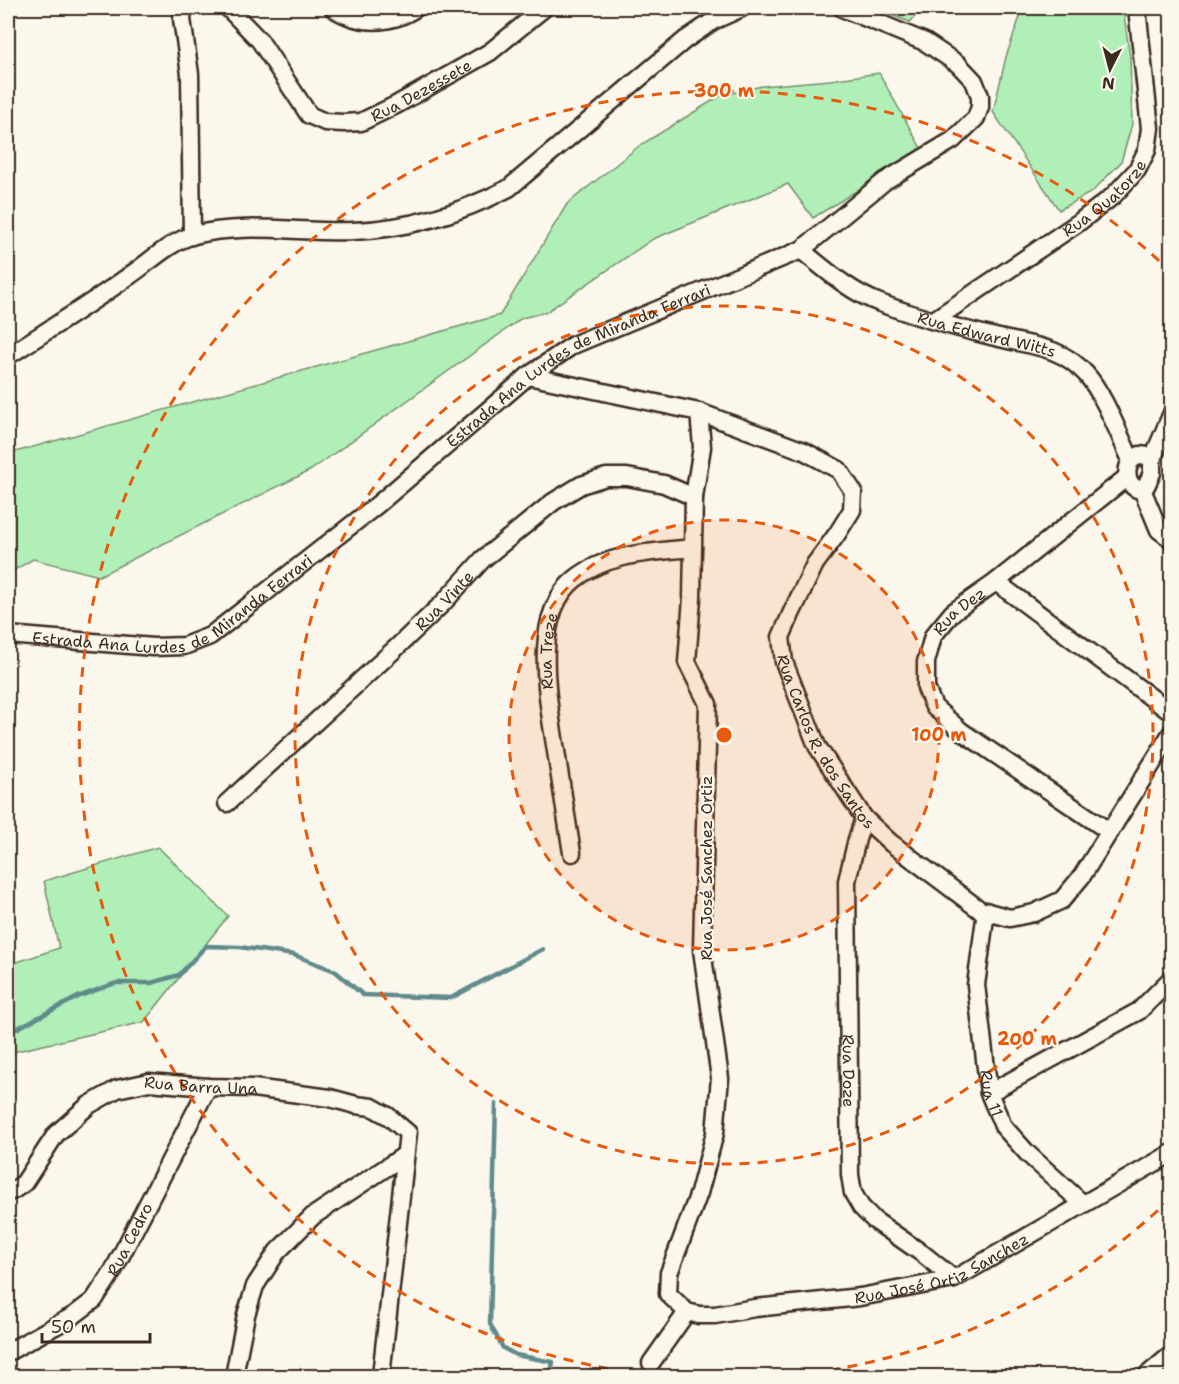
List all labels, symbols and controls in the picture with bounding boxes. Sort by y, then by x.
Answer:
north arrow [1080,39,1140,99]
street label: Rua Dezessete [367,55,475,127]
text: N [1101,72,1116,95]
text: 300 m [694,79,755,103]
street label: Rua Quatorze [1058,156,1151,242]
street label: Estrada Ana Lurdes de Miranda Ferrari [442,279,714,452]
street label: Rua Edward Witts [915,307,1059,362]
street label: Estrada Ana Lurdes de Miranda Ferrari [31,550,317,658]
street label: Rua Vinte [411,566,478,635]
street label: Rua Dez [928,583,990,640]
street label: Rua Treze [536,610,563,690]
street label: Rua Carlos R. dos Santos [772,654,879,834]
text: 100 m [911,723,967,747]
centre of rings [714,725,734,745]
street label: Rua José Sanchez Ortiz [696,775,717,961]
text: 200 m [997,1027,1058,1051]
street label: Rua Doze [838,1034,859,1107]
street label: Rua 11 [975,1069,1008,1120]
street label: Rua Barra Una [143,1072,258,1099]
street label: Rua Cedro [102,1199,157,1280]
street label: Rua José Ortiz Sanchez [854,1228,1032,1308]
scale bar [42,1306,150,1344]
text: 50 m [51,1315,96,1339]

